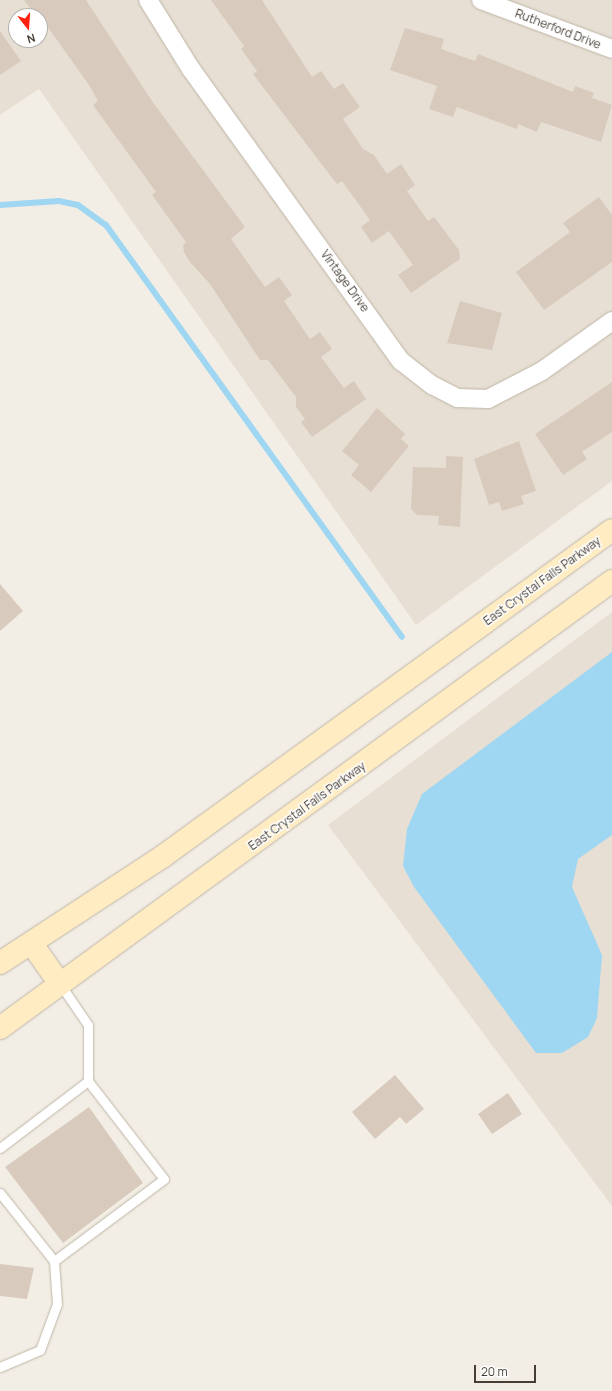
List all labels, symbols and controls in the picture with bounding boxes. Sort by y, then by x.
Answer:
street label: Rutherford Drive [513,6,603,52]
north arrow [8,8,48,48]
text: N [25,31,37,47]
street label: Vintage Drive [318,247,372,315]
street label: East Crystal Falls Parkway [481,534,603,628]
street label: East Crystal Falls Parkway [246,759,368,853]
scale bar [476,1357,538,1383]
text: 20 m [481,1363,508,1380]

